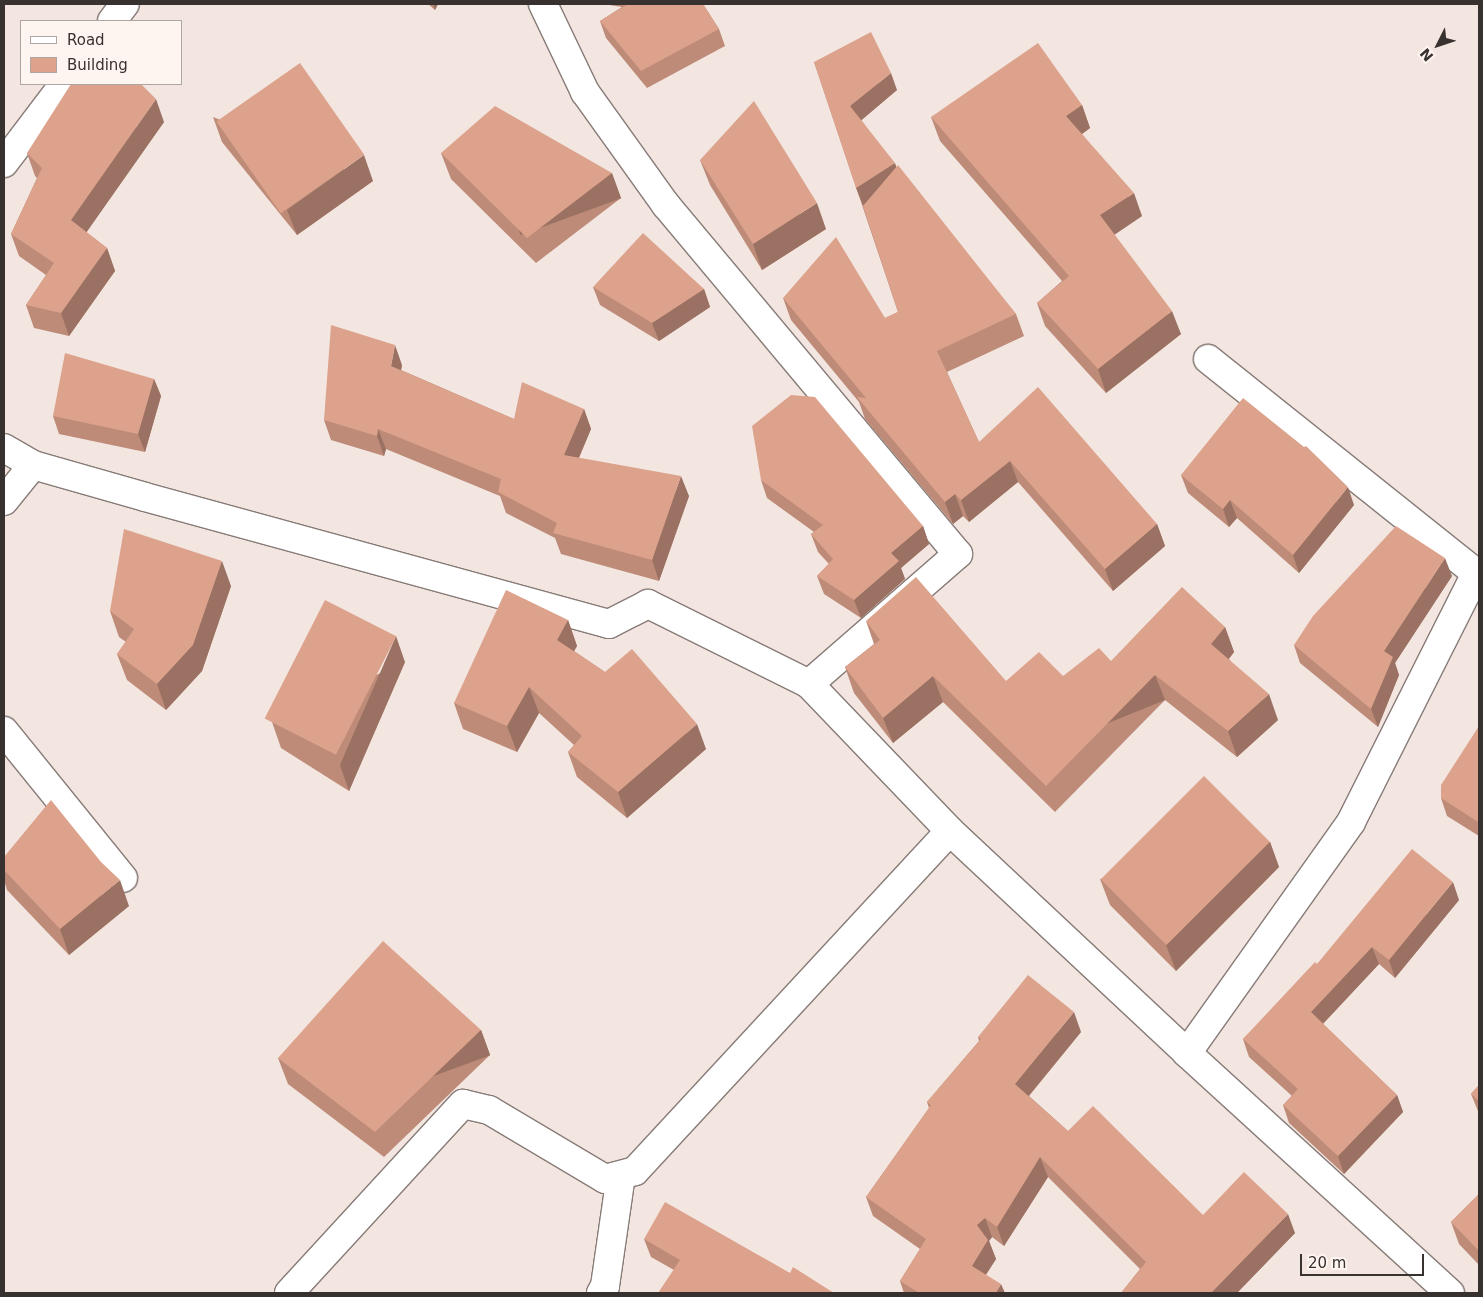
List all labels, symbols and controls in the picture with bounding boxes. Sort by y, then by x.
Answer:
legend [20,20,182,85]
north arrow [1413,20,1463,70]
text: Road [67,31,105,49]
text: N [1417,45,1437,65]
text: Building [67,56,128,74]
scale bar [1303,1244,1427,1276]
text: 20 m [1308,1254,1346,1272]

